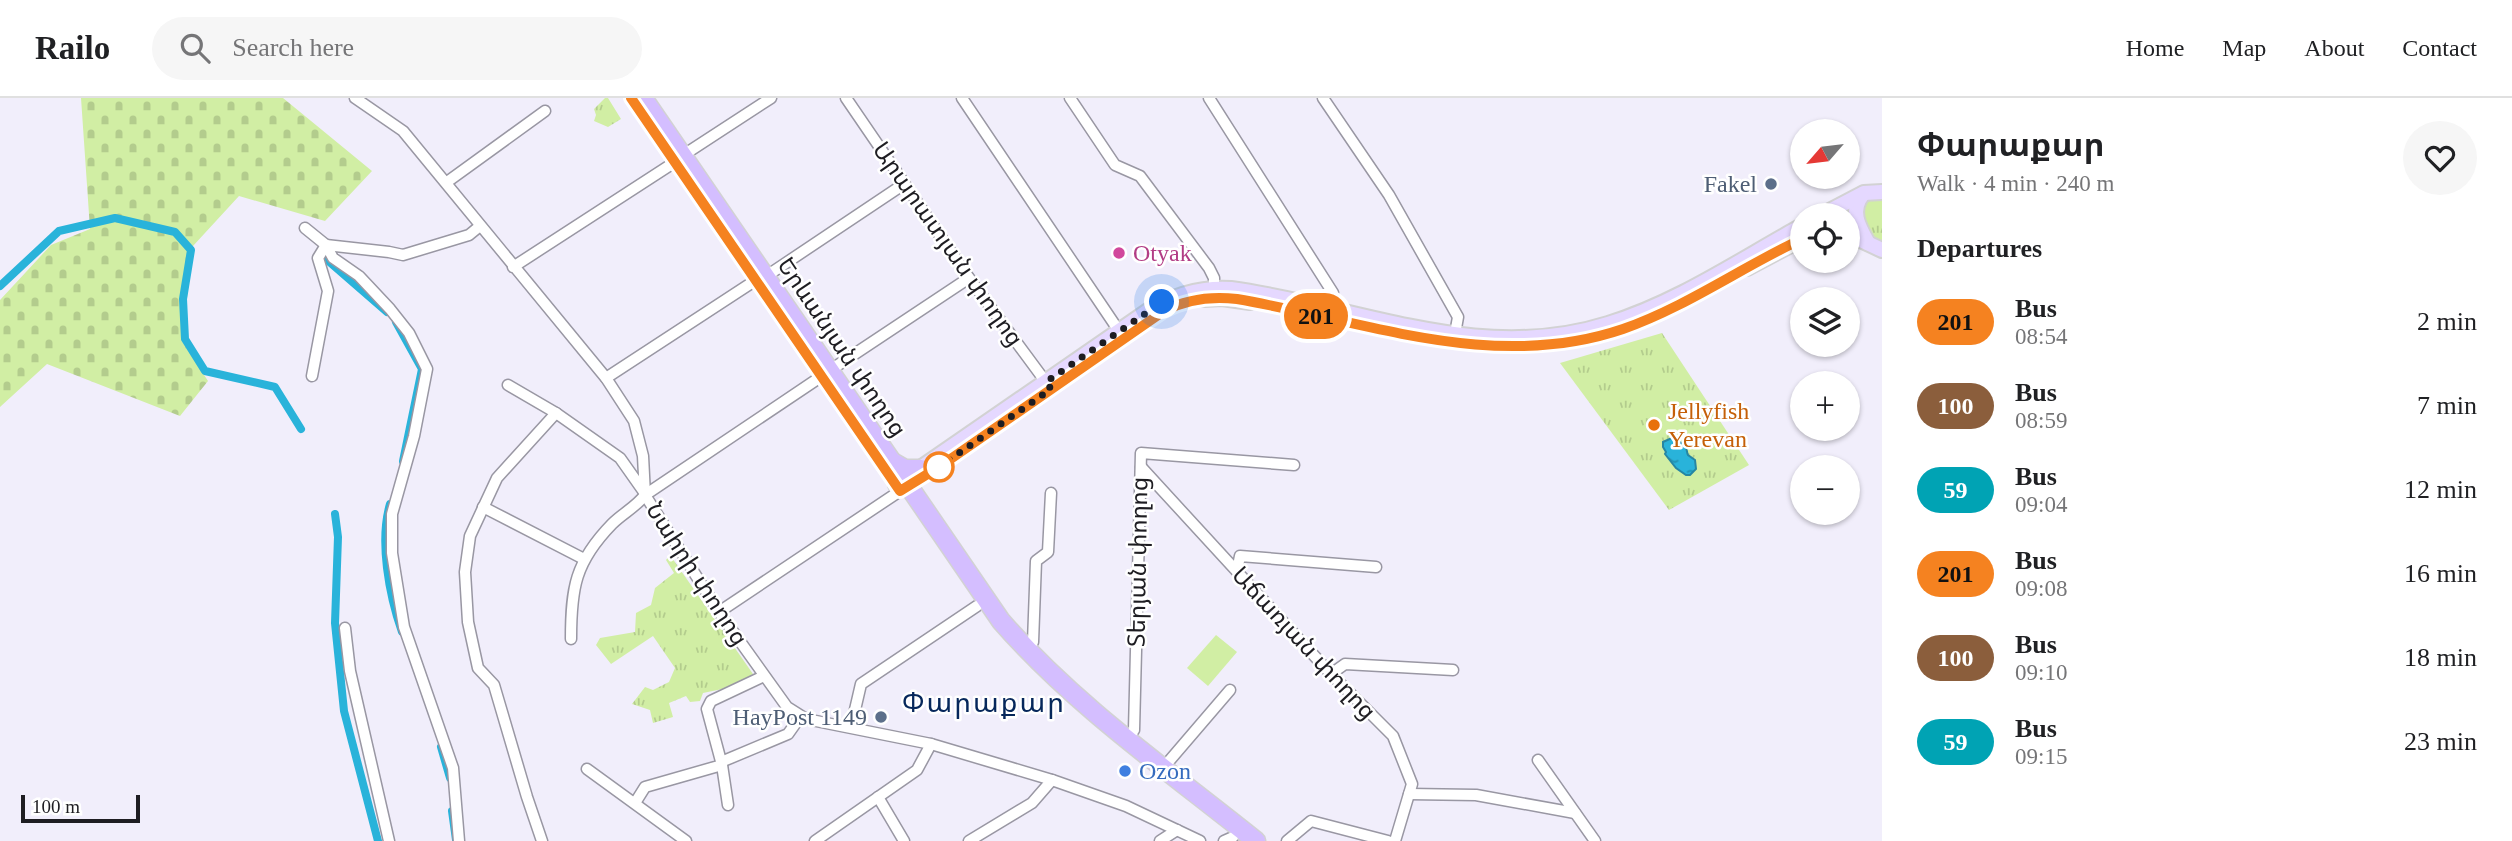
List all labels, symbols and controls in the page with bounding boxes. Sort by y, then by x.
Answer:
search box [152,17,642,80]
icon: search [176,29,214,67]
text: Railo [35,30,110,66]
text: Search here [232,33,354,62]
text: Home [2126,35,2184,61]
text: Map [2222,35,2266,61]
text: About [2304,35,2364,61]
text: Contact [2402,35,2477,61]
north arrow [1790,119,1860,189]
map controls [1790,119,1860,525]
button: heart [2403,121,2477,195]
text: Փարաքար [1917,127,2105,163]
street label: Արարատյան փողոց [867,137,1028,352]
place label: Fakel [1704,171,1757,197]
text: Walk · 4 min · 240 m [1917,171,2114,196]
marker: Fakel [1763,176,1779,192]
button: locate [1790,203,1860,273]
text: Departures [1917,234,2042,263]
place label: Otyak [1133,240,1192,266]
marker: Otyak [1111,245,1127,261]
street label: Երևանյան փողոց [772,252,912,442]
your location [1144,284,1179,319]
button: layers [1790,287,1860,357]
line badge: 201 [1276,293,1356,339]
text: Bus [2015,294,2057,323]
text: 201 [1298,303,1334,329]
text: 2 min [2417,307,2477,336]
text: 201 [1938,309,1974,335]
text: 08:54 [2015,324,2067,349]
button: + [1790,371,1860,441]
text: Bus [2015,378,2057,407]
text: 7 min [2417,391,2477,420]
text: 100 [1938,393,1974,419]
place label: Jellyfish Yerevan [1668,398,1749,452]
text: 08:59 [2015,408,2067,433]
marker: Jellyfish Yerevan [1646,417,1662,433]
unlabelled marker [924,452,954,482]
button: − [1790,455,1860,525]
text: Bus [2015,462,2057,491]
text: 12 min [2404,475,2477,504]
street label: Տերյան փողոց [1124,477,1153,647]
text: 59 [1944,477,1968,503]
text: 09:04 [2015,492,2067,517]
street label: Նաիրի փողոց [640,498,753,651]
text: Bus [2015,546,2057,575]
text: 16 min [2404,559,2477,588]
street label: Աճառյան փողոց [1226,561,1381,725]
text: 201 [1938,561,1974,587]
text: 09:08 [2015,576,2067,601]
text: Bus [2015,630,2057,659]
text: 18 min [2404,643,2477,672]
text: 100 [1938,645,1974,671]
text: 09:10 [2015,660,2067,685]
district label: Փարաքար [902,687,1066,719]
place label: HayPost 1149 [733,704,867,730]
marker: HayPost 1149 [873,709,889,725]
text: Bus [2015,714,2057,743]
text: 23 min [2404,727,2477,756]
text: 59 [1944,729,1968,755]
text: 09:15 [2015,744,2067,769]
place label: Ozon [1139,758,1191,784]
marker: Ozon [1117,763,1133,779]
scale bar [21,792,140,824]
text: 100 m [32,796,80,817]

